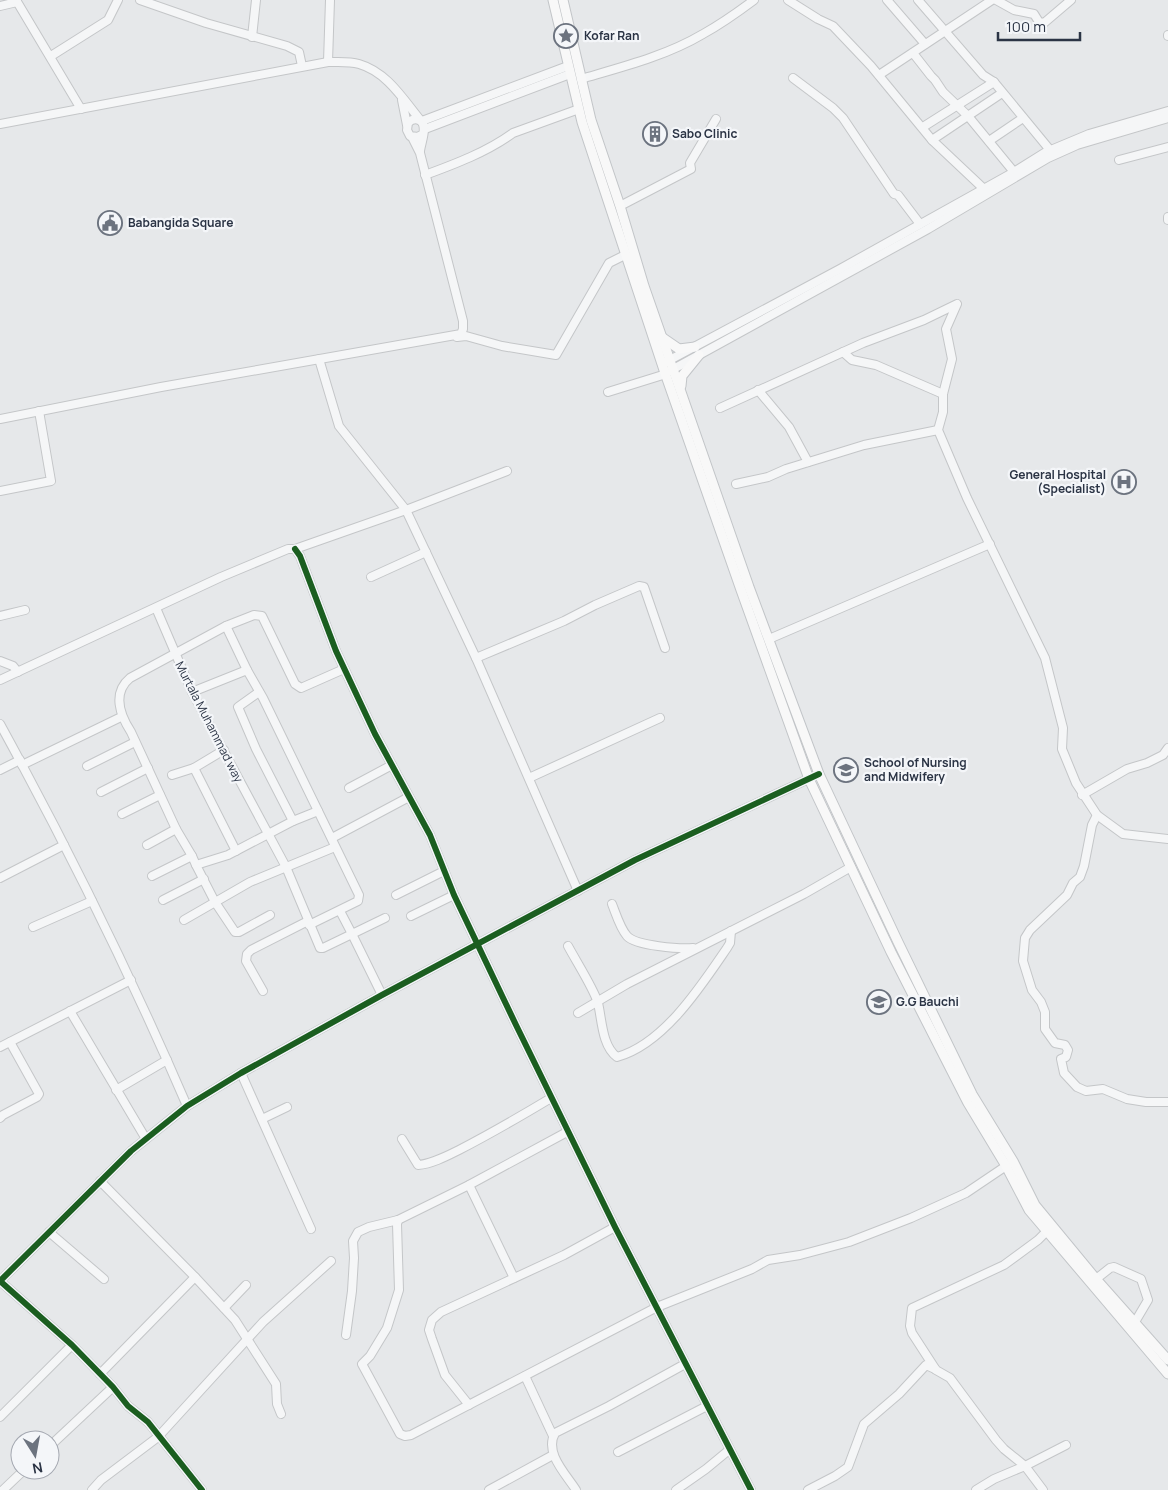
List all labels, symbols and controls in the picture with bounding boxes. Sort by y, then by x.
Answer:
scale bar [998,10,1080,42]
text: 100 m [1006,16,1046,37]
place icon: Kofar Ran [553,23,579,49]
place label: Kofar Ran [584,27,640,44]
building icon: Sabo Clinic [642,121,668,147]
place label: Sabo Clinic [672,125,737,142]
public building icon: Babangida Square [97,210,123,236]
place label: Babangida Square [128,214,233,231]
place label: General Hospital (Specialist) [1010,466,1106,497]
hospital icon: General Hospital (Specialist) [1111,469,1137,495]
street label: Murtala Muhammad way [171,658,248,786]
place label: School of Nursing and Midwifery [864,754,967,785]
school or university icon: School of Nursing and Midwifery [833,757,859,783]
school or university icon: G.G Bauchi [866,989,892,1015]
place label: G.G Bauchi [896,993,959,1010]
north arrow [10,1430,60,1480]
text: N [31,1458,44,1479]

